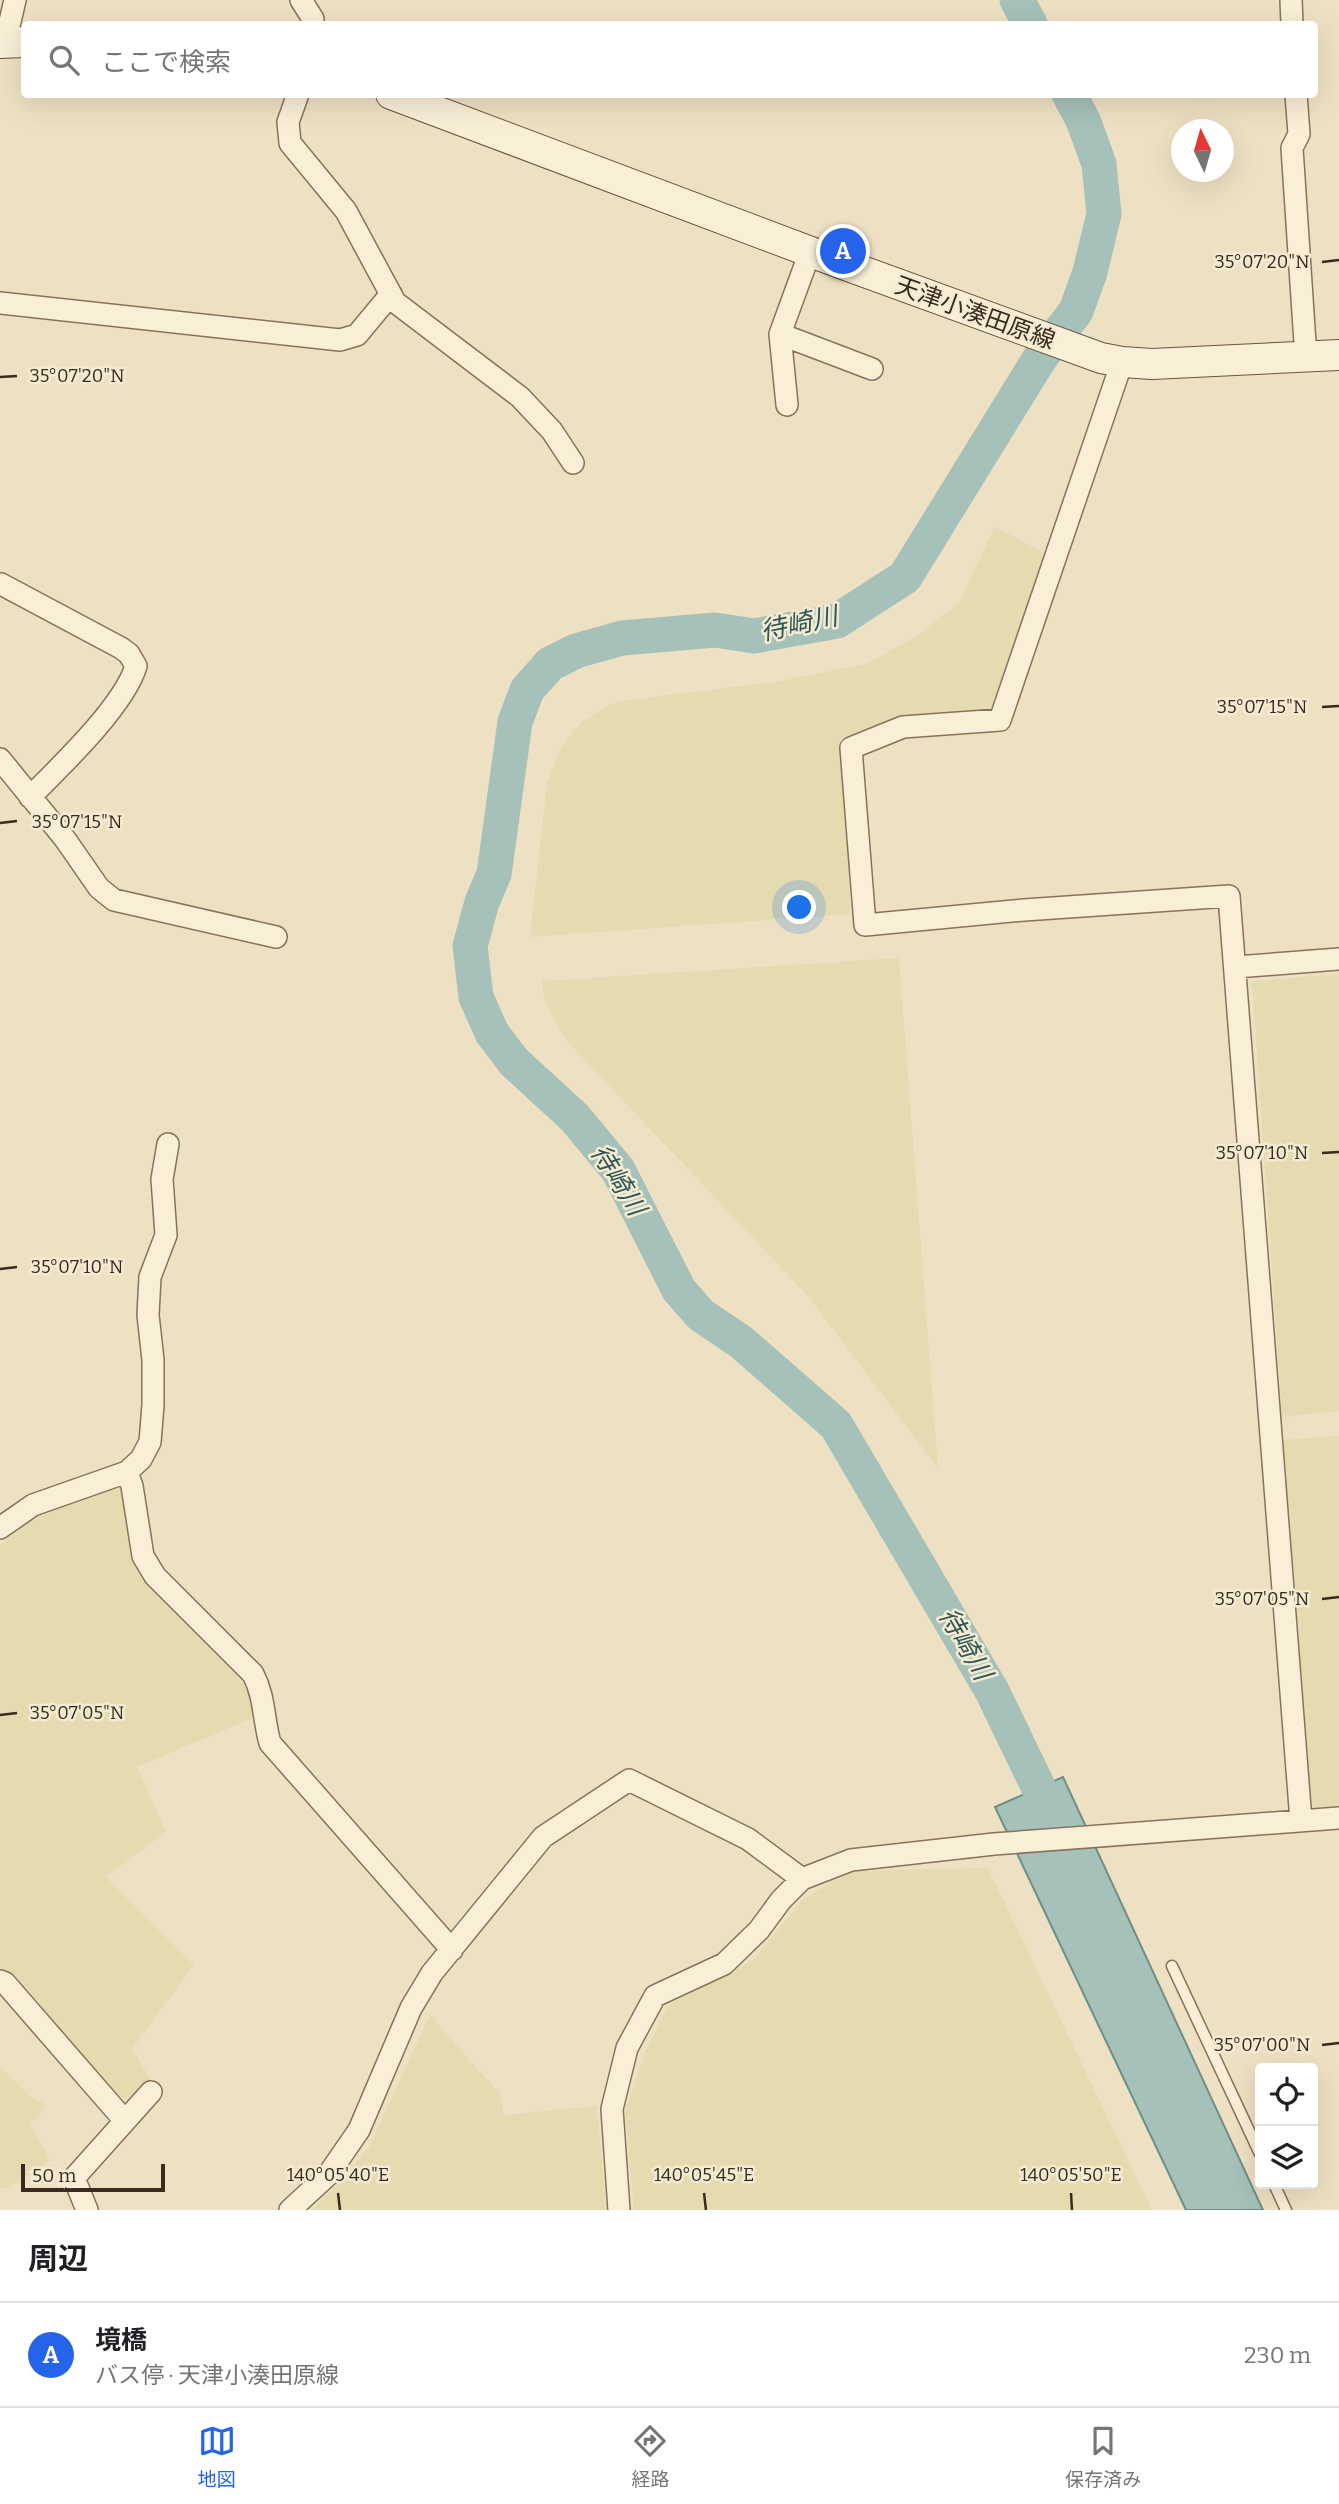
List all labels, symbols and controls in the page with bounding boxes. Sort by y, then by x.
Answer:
search box [21,21,1318,98]
icon: search [45,41,83,79]
text: ここで検索 [101,47,231,78]
north arrow [1171,119,1234,182]
pin: A [820,225,866,277]
text: 35°07'20"N [1215,251,1309,273]
street label: 天津小湊田原線 [891,271,1059,355]
text: 35°07'20"N [30,365,124,387]
water label: 待崎川 [758,600,843,647]
text: 35°07'15"N [1217,696,1307,718]
text: 35°07'15"N [32,811,122,833]
your location [782,890,816,924]
water label: 待崎川 [584,1139,653,1224]
text: 35°07'10"N [1216,1142,1308,1164]
text: 35°07'10"N [31,1256,123,1278]
text: 35°07'05"N [1215,1588,1309,1610]
water label: 待崎川 [932,1602,999,1688]
text: 35°07'05"N [30,1702,124,1724]
text: 35°07'00"N [1214,2034,1310,2056]
map controls [1255,2063,1318,2189]
button: locate [1255,2063,1318,2126]
button: layers [1255,2126,1318,2189]
scale bar [21,2161,164,2193]
text: 50 m [32,2164,76,2187]
text: 140°05'40"E [287,2164,389,2186]
text: 140°05'45"E [654,2164,754,2186]
text: 140°05'50"E [1020,2164,1122,2186]
text: 周辺 [28,2241,88,2277]
text: 境橋 [95,2325,147,2356]
text: A [43,2341,59,2369]
text: 230 m [1244,2341,1311,2369]
text: バス停 · 天津小湊田原線 [95,2361,339,2389]
tab: 地図 [198,2422,236,2491]
tab: 経路 [631,2422,669,2491]
tab: 保存済み [1065,2422,1141,2491]

